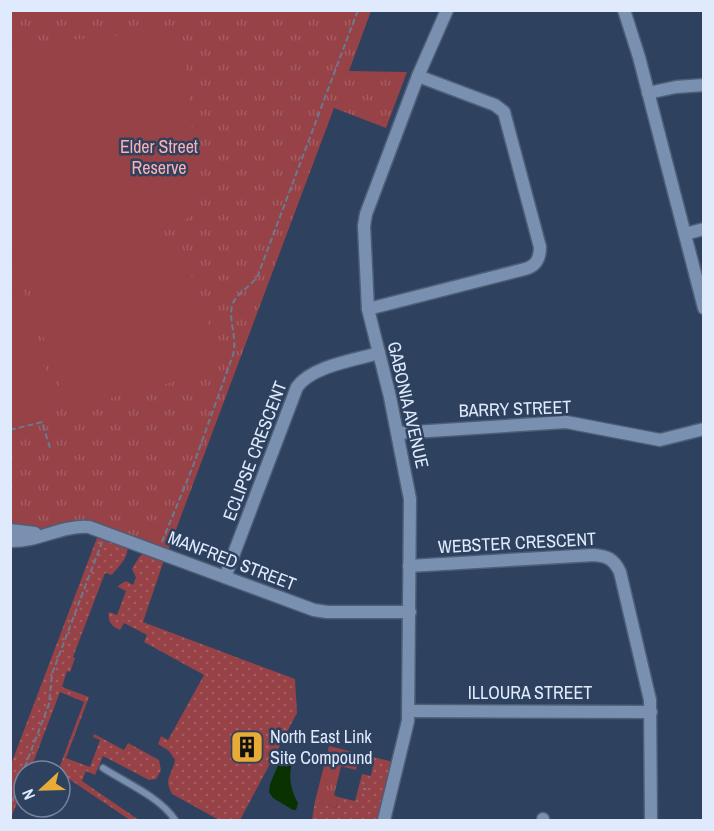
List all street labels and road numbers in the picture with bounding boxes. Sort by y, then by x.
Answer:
street label: GABONIA AVENUE [382,339,435,471]
street label: ECLIPSE CRESCENT [216,377,293,524]
street label: BARRY STREET [458,394,572,423]
street label: MANFRED STREET [165,525,300,596]
street label: WEBSTER CRESCENT [437,526,597,559]
street label: ILLOURA STREET [468,680,592,705]

